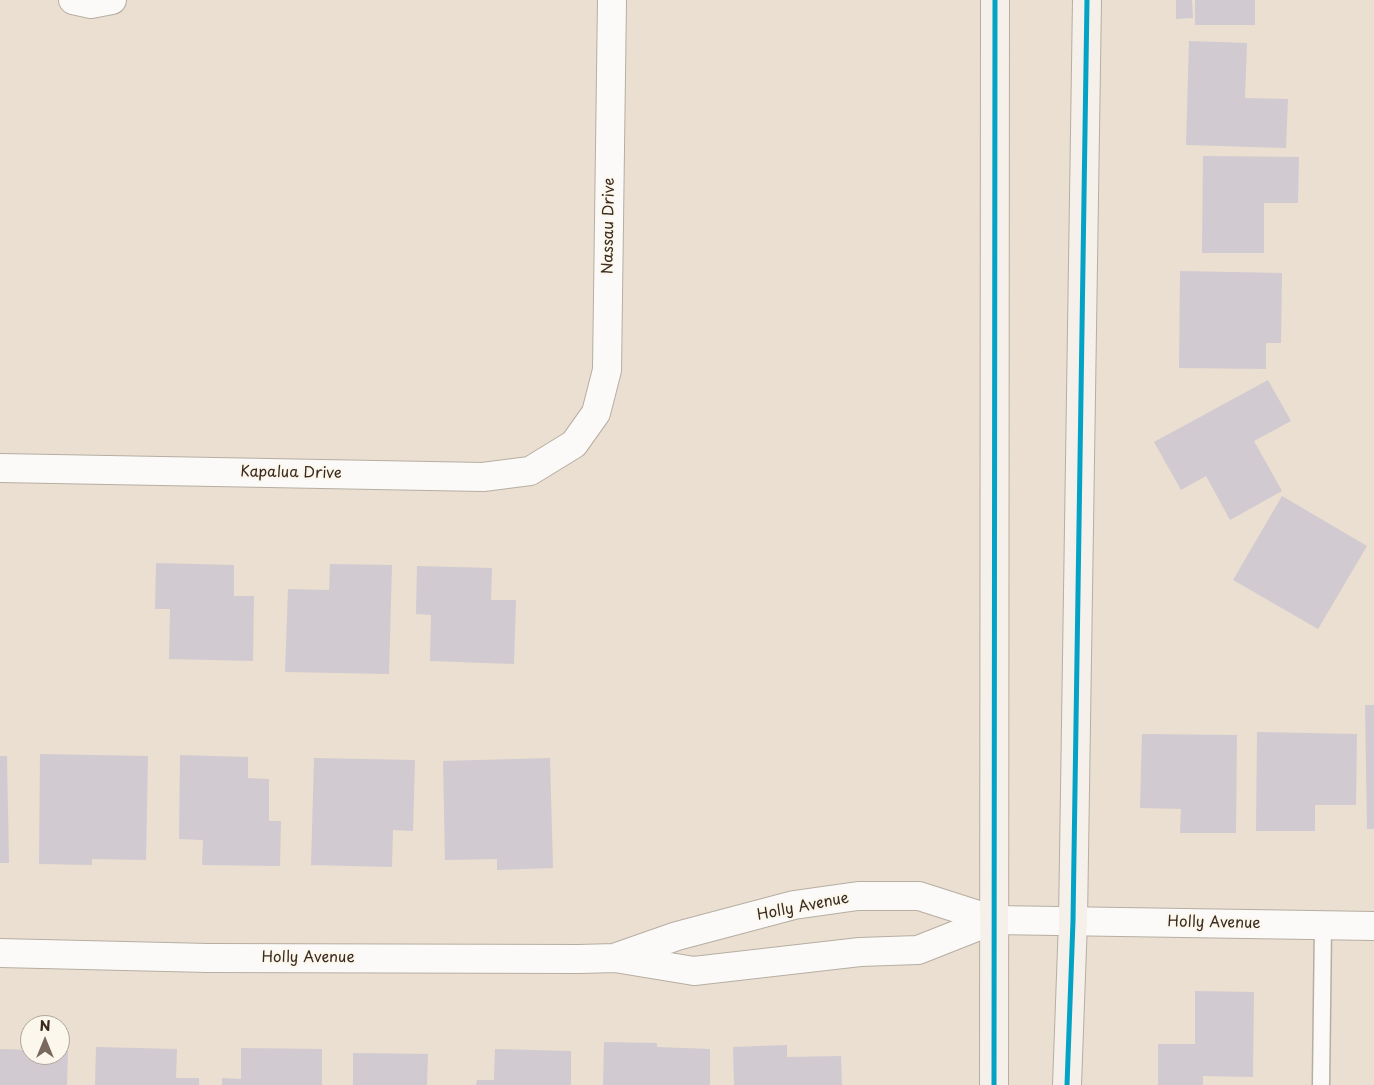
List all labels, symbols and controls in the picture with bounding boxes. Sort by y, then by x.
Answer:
street label: Nassau Drive [599,178,619,274]
street label: Kapalua Drive [240,463,342,483]
street label: Holly Avenue [756,889,850,925]
street label: Holly Avenue [1167,913,1261,933]
street label: Holly Avenue [261,949,355,967]
north arrow [20,1015,70,1065]
text: N [39,1015,51,1036]

